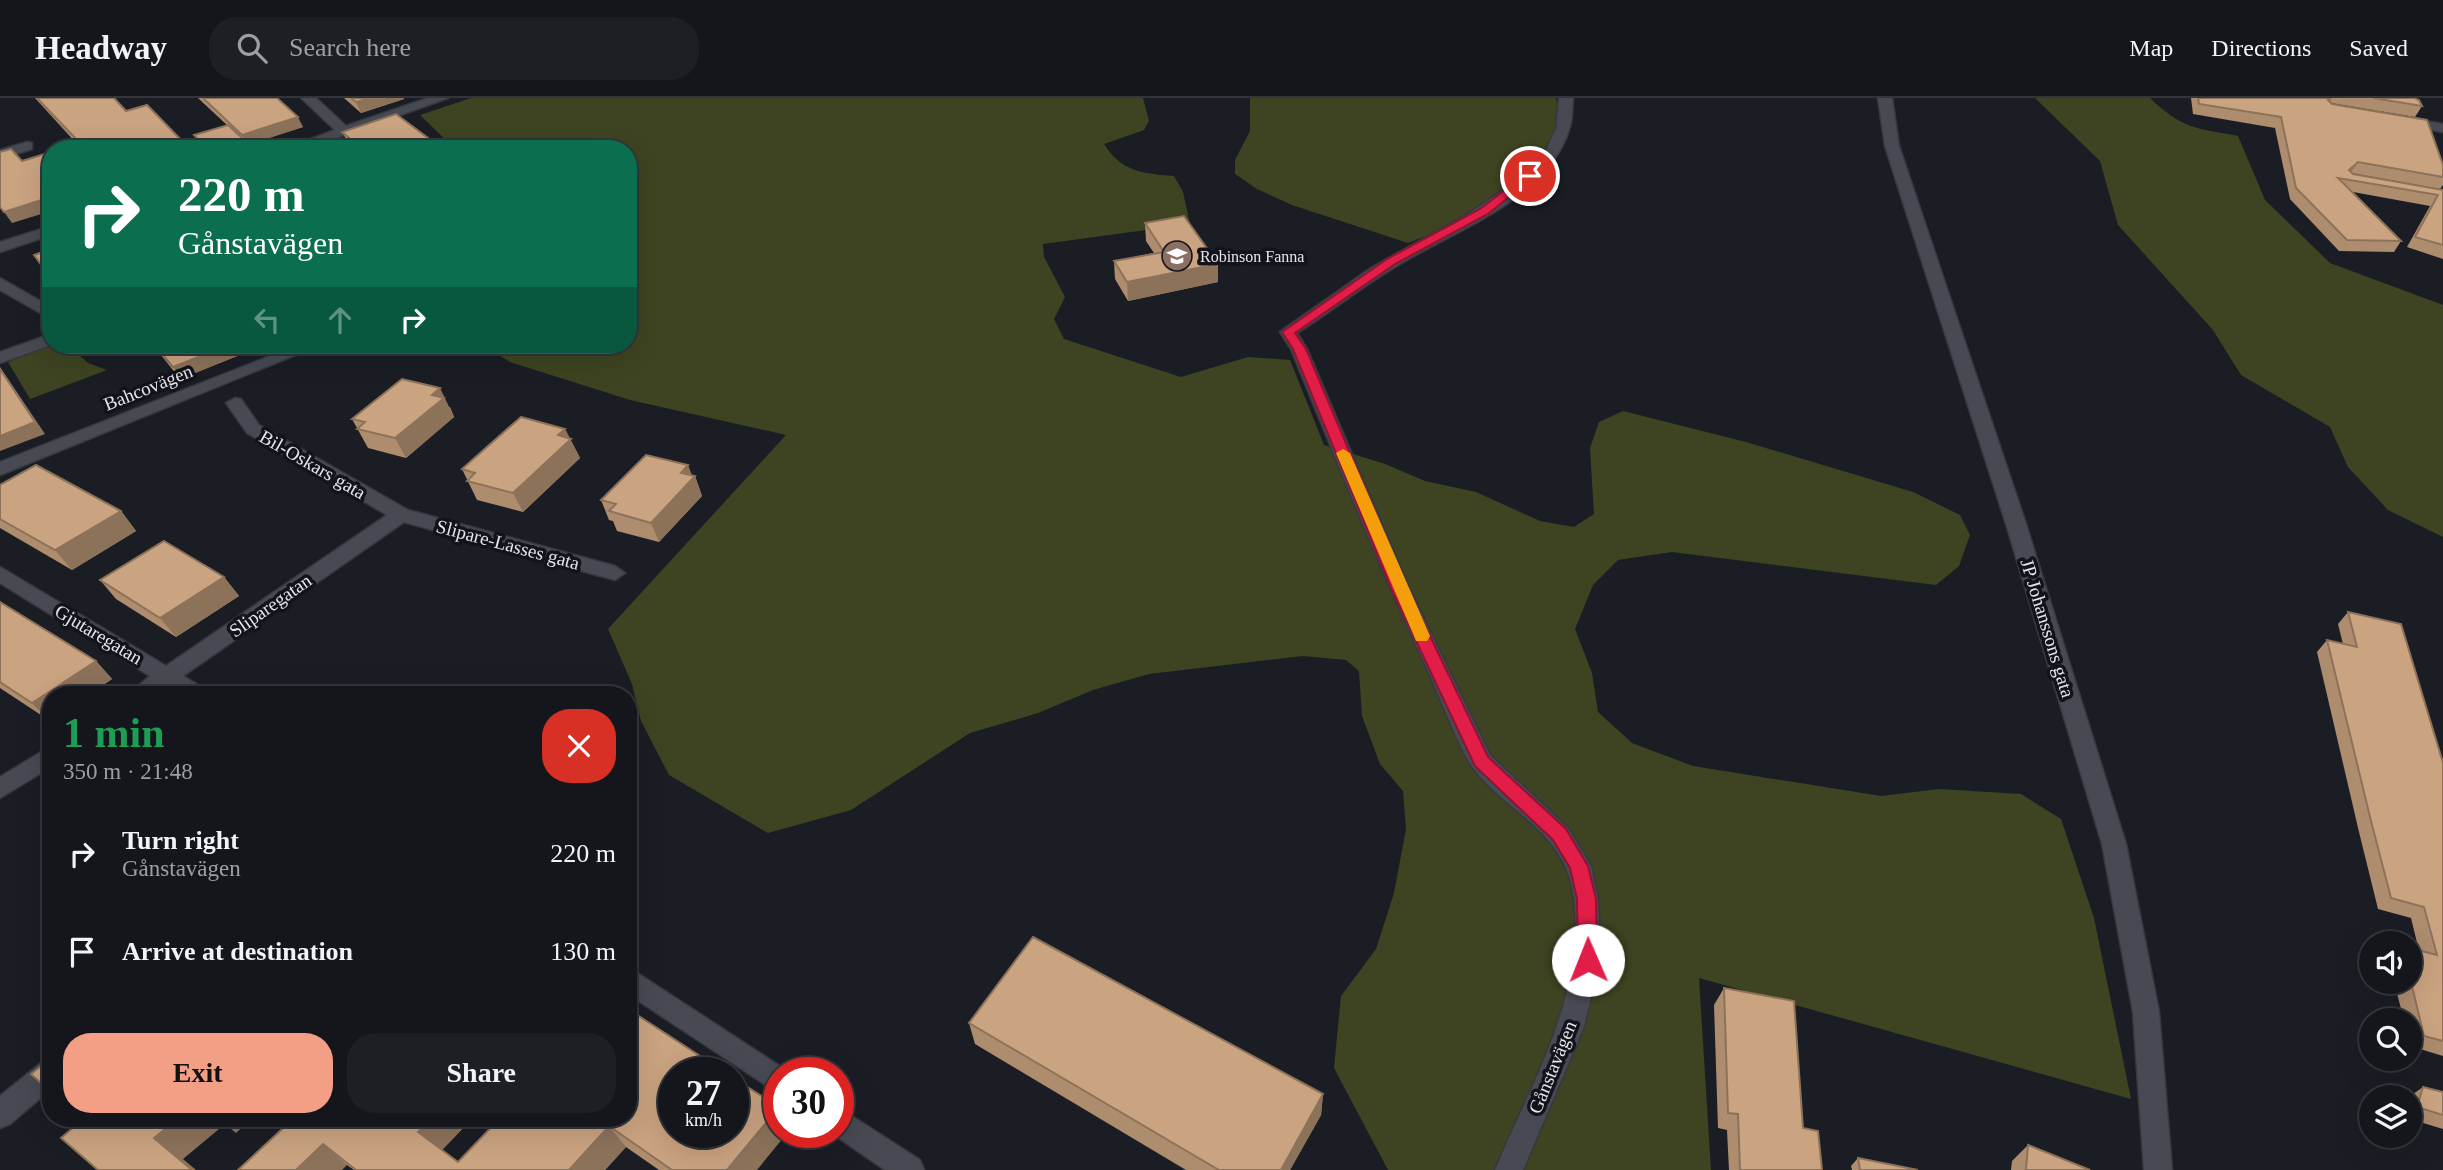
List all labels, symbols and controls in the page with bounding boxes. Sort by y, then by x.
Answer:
search box [209,17,699,80]
icon: search [233,29,271,67]
text: Headway [35,30,167,66]
text: Search here [289,33,411,62]
text: Map [2129,35,2173,61]
text: Directions [2211,35,2311,61]
text: Saved [2349,35,2408,61]
pin [1500,146,1560,206]
icon: arrive [1511,157,1549,195]
text: 220 m [178,167,305,222]
icon: right [63,168,154,259]
text: Gånstavägen [178,225,343,261]
school or university icon: Robinson Fanna [1160,239,1194,273]
place label: Robinson Fanna [1200,248,1304,265]
icon: left [248,301,286,339]
icon: ahead [321,301,359,339]
icon: right [394,301,432,339]
street label: Bahcovägen [101,360,196,415]
street label: Bil-Oskars gata [256,426,370,503]
street label: Slipare-Lasses gata [434,515,582,574]
street label: JP Johanssons gata [2016,556,2079,701]
street label: Sliparegatan [225,569,316,641]
street label: Gjutaregatan [51,600,147,669]
button: close [542,709,616,783]
text: 1 min [63,710,165,756]
text: 350 m · 21:48 [63,759,193,784]
text: Turn right [122,826,239,855]
icon: right [63,835,101,873]
text: 220 m [550,839,616,868]
text: Gånstavägen [122,856,241,881]
position arrow [1551,923,1625,997]
map controls [2359,931,2422,1148]
button: sound [2359,931,2422,994]
icon: arrive [63,933,101,971]
text: Arrive at destination [122,937,353,966]
text: 130 m [550,937,616,966]
button: search [2359,1008,2422,1071]
street label: Gånstavägen [1524,1017,1581,1117]
button: Exit [63,1033,333,1113]
button: Share [347,1033,616,1113]
speed limit sign: 30 [763,1057,854,1148]
text: 27 [686,1074,721,1113]
button: layers [2359,1085,2422,1148]
text: km/h [685,1110,722,1130]

